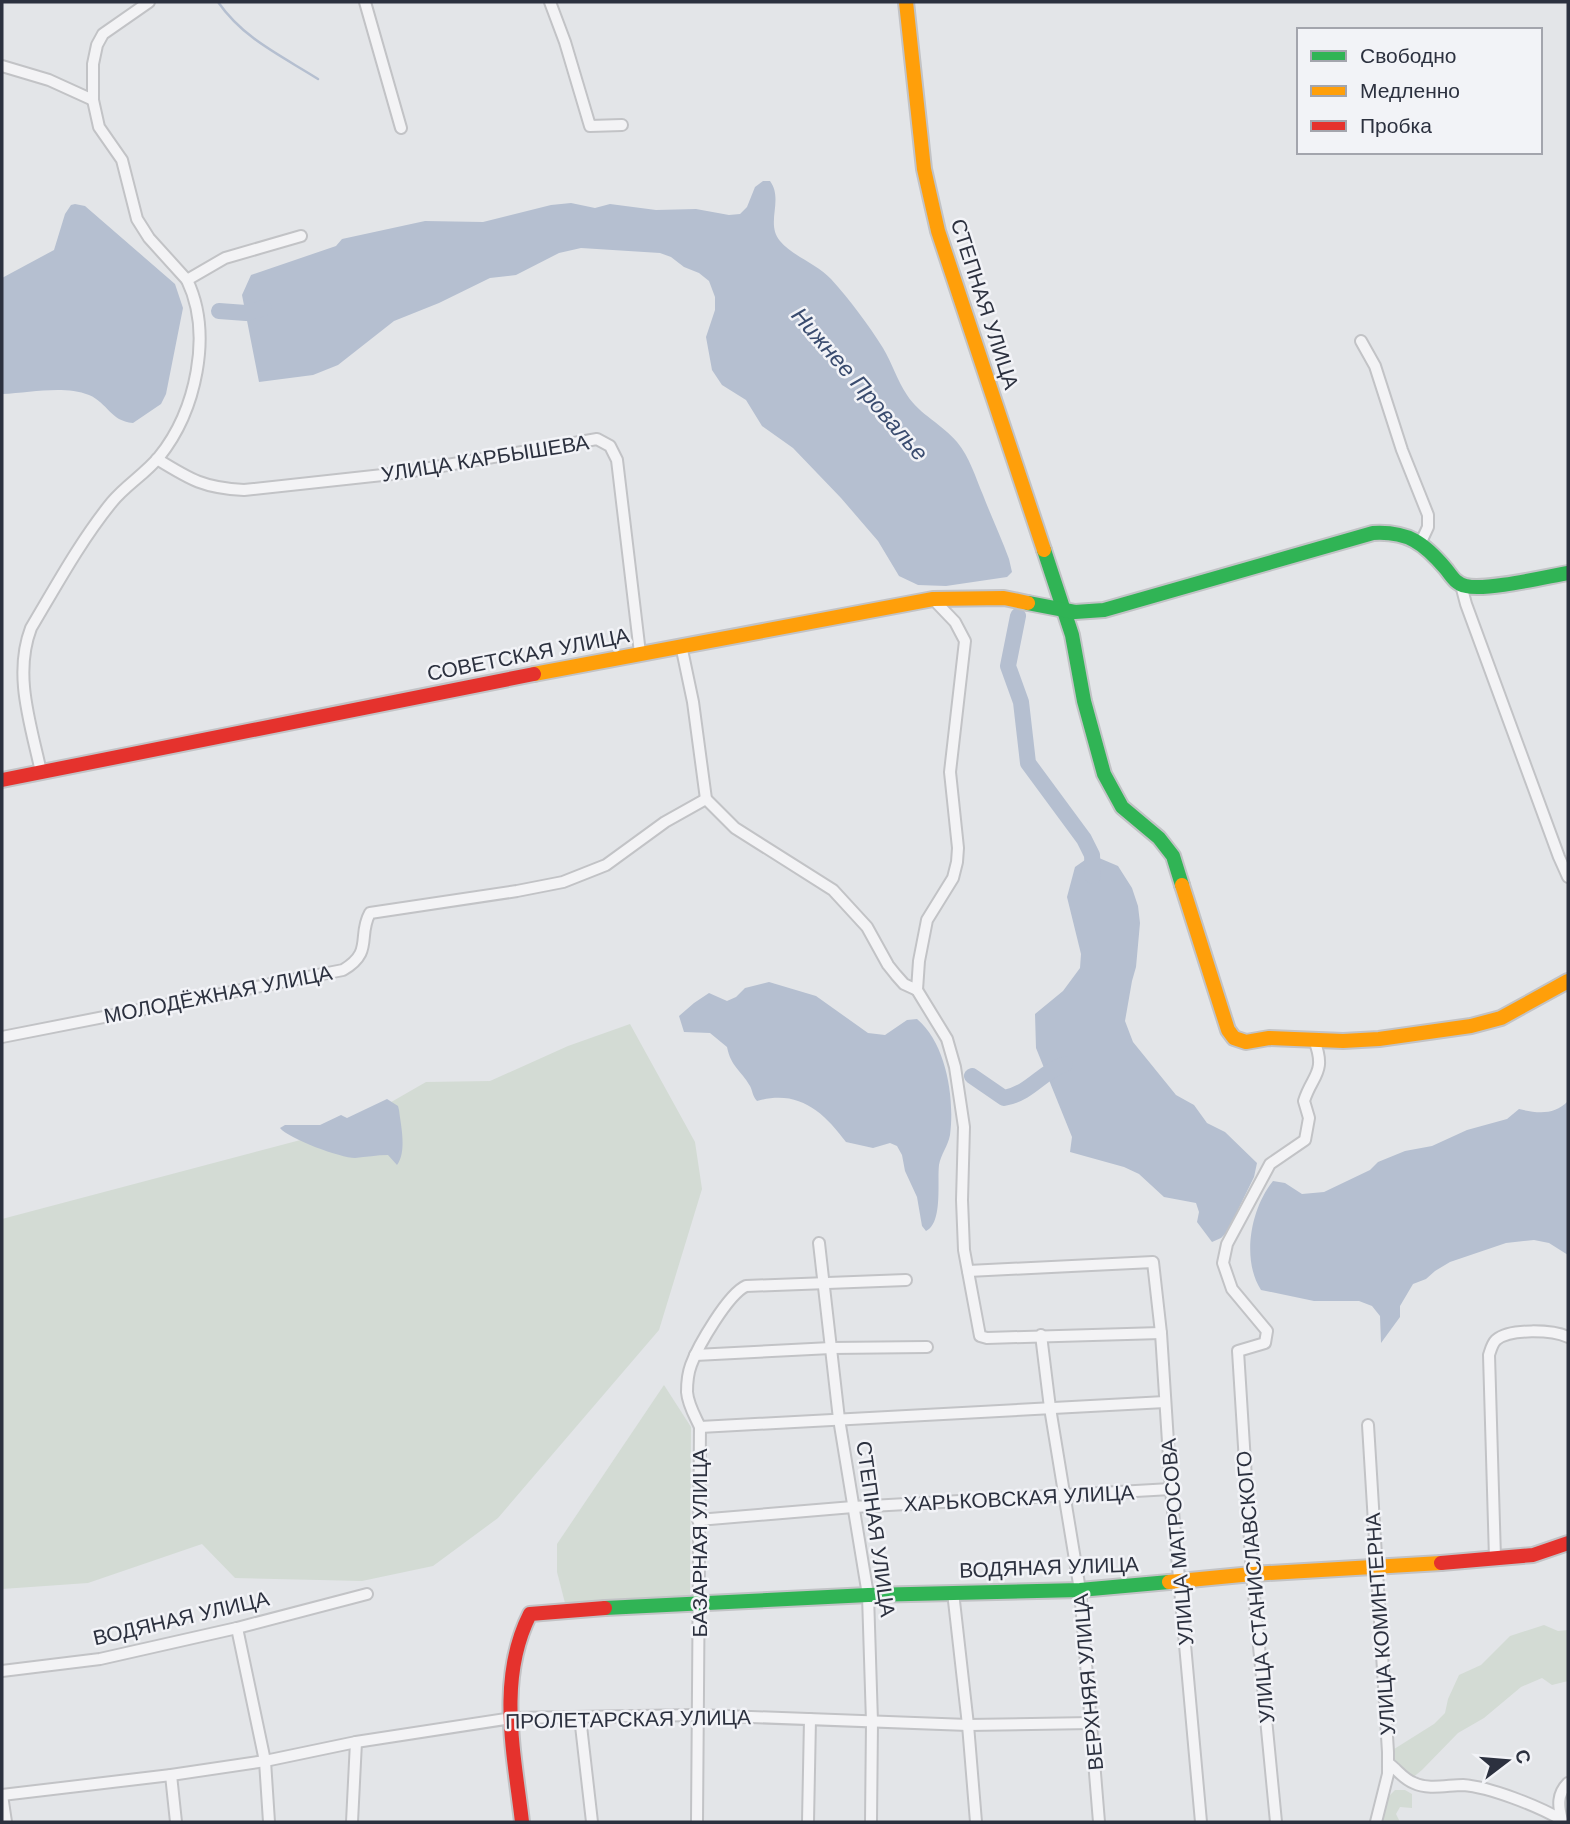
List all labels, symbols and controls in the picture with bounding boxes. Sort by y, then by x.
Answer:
legend [1297,28,1542,154]
text: Свободно [1360,44,1457,67]
text: Медленно [1360,79,1460,102]
text: Пробка [1360,114,1432,137]
street label: СТЕПНАЯ УЛИЦА [947,216,1023,392]
water label: Нижнее Провалье [787,302,933,466]
street label: УЛИЦА КАРБЫШЕВА [379,430,591,486]
street label: СОВЕТСКАЯ УЛИЦА [425,623,631,685]
street label: МОЛОДЁЖНАЯ УЛИЦА [102,961,334,1027]
street label: УЛИЦА МАТРОСОВА [1156,1437,1198,1647]
street label: СТЕПНАЯ УЛИЦА [852,1439,900,1619]
street label: БАЗАРНАЯ УЛИЦА [688,1448,711,1638]
street label: УЛИЦА СТАНИСЛАВСКОГО [1232,1450,1278,1724]
street label: ХАРЬКОВСКАЯ УЛИЦА [903,1480,1135,1516]
street label: УЛИЦА КОМИНТЕРНА [1361,1512,1399,1736]
street label: ВОДЯНАЯ УЛИЦА [959,1552,1139,1582]
street label: ВОДЯНАЯ УЛИЦА [91,1587,271,1649]
street label: ВЕРХНЯЯ УЛИЦА [1069,1593,1107,1771]
street label: ПРОЛЕТАРСКАЯ УЛИЦА [505,1705,751,1733]
north arrow [1472,1726,1542,1796]
text: С [1511,1747,1535,1766]

